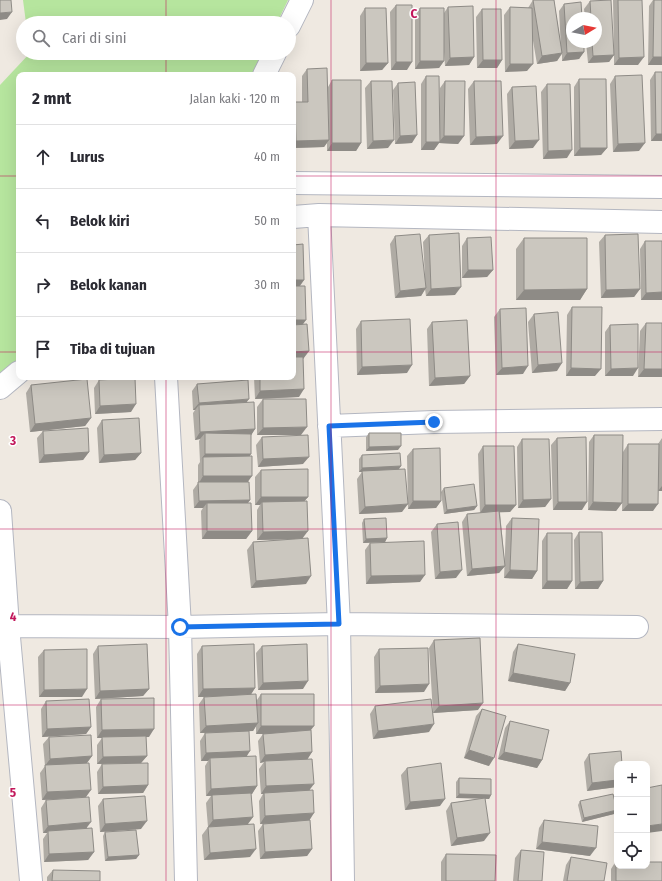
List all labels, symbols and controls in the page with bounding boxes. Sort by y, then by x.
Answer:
text: C [411,6,418,21]
north arrow [566,12,602,48]
search box [16,16,296,60]
icon: search [30,27,52,49]
text: Cari di sini [62,29,127,47]
text: 2 mnt [32,88,71,109]
text: Jalan kaki · 120 m [190,91,280,106]
icon: ahead [32,146,54,168]
text: Lurus [70,148,104,166]
text: 40 m [254,149,280,164]
icon: left [32,210,54,232]
text: Belok kiri [70,212,130,230]
text: 50 m [254,213,280,228]
icon: right [32,274,54,296]
text: Belok kanan [70,276,147,294]
text: 30 m [254,277,280,292]
icon: arrive [32,338,54,360]
text: Tiba di tujuan [70,340,155,358]
route end [425,413,443,431]
text: 3 [9,433,16,448]
text: 4 [10,609,17,624]
route start [171,618,189,636]
map controls [614,761,650,869]
button: + [614,761,650,797]
text: 5 [10,785,16,800]
button: − [614,797,650,833]
button: locate [614,833,650,869]

